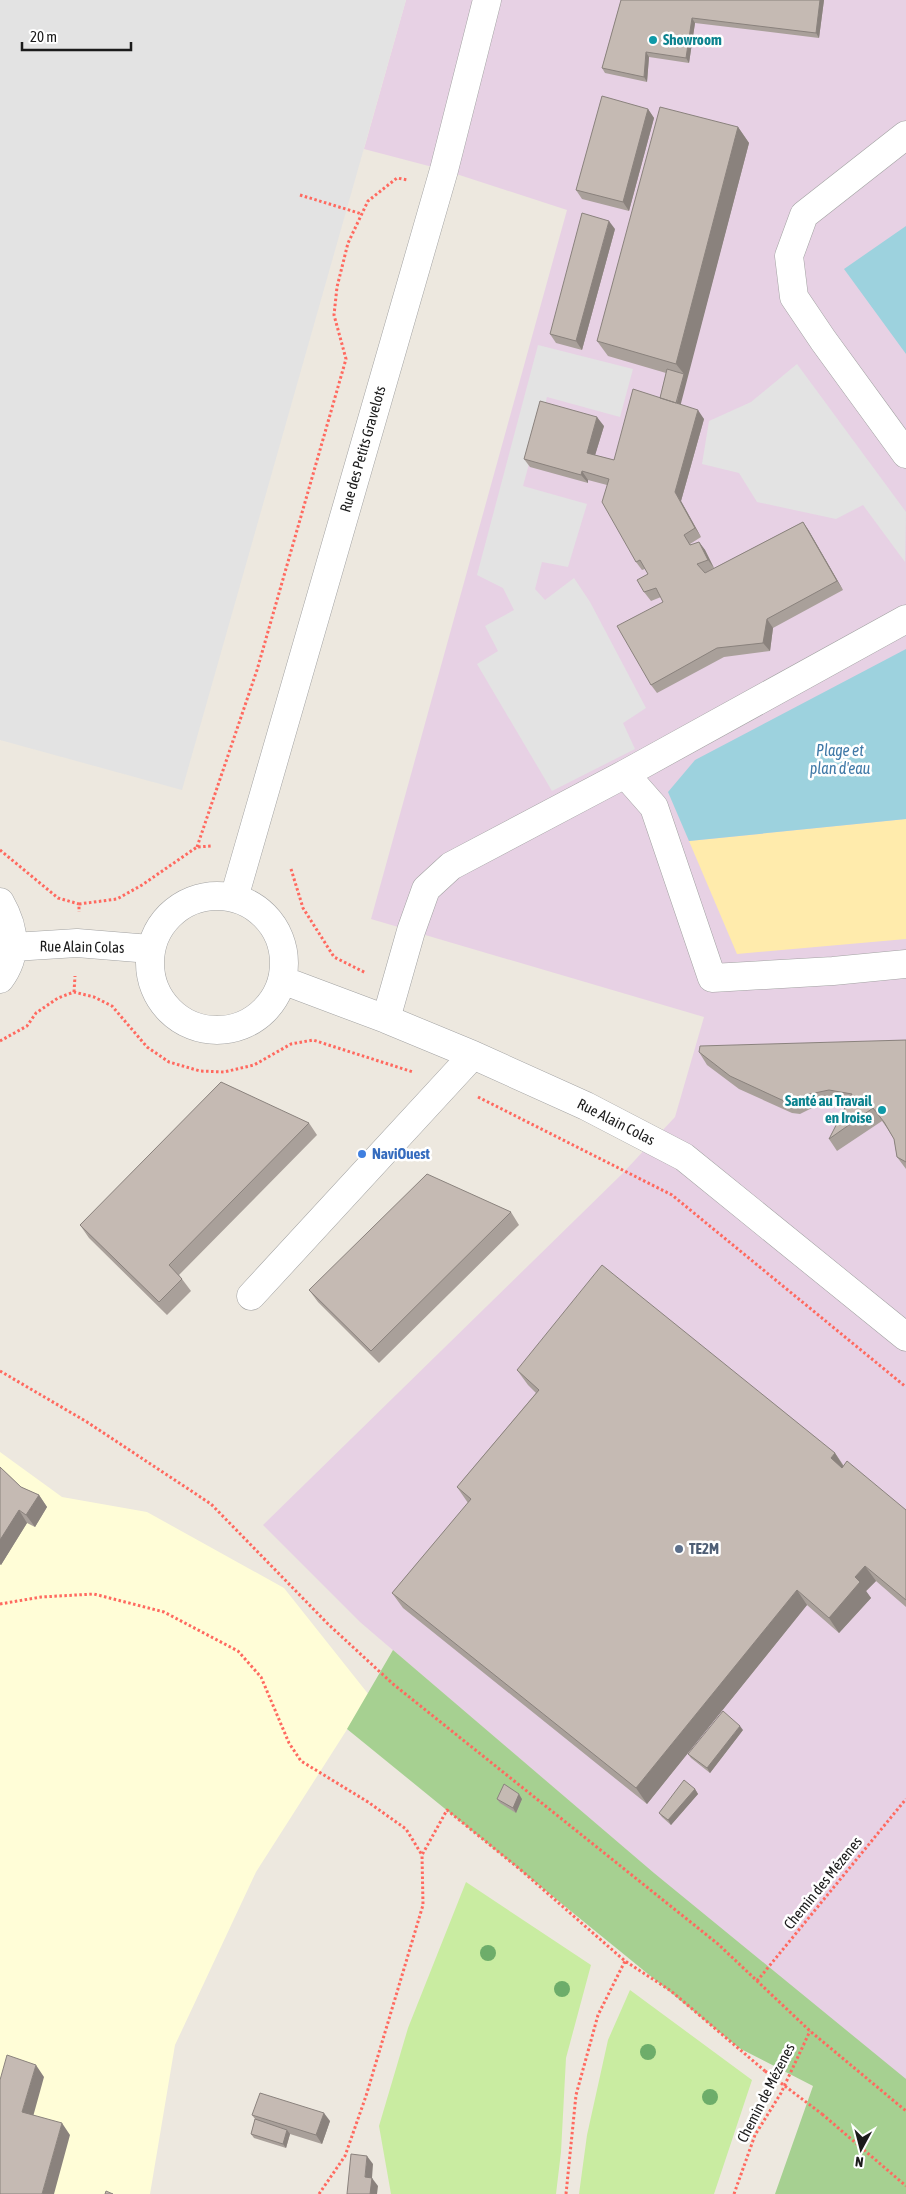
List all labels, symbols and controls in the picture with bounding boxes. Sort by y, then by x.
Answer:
scale bar [22,20,131,52]
text: 20 m [30,28,57,45]
place label: Showroom [663,31,722,48]
marker: Showroom [647,34,659,46]
street label: Rue des Petits Gravelots [336,384,389,514]
water label: Plage et plan d'eau [810,741,871,778]
street label: Rue Alain Colas [39,937,125,956]
place label: Santé au Travail en Iroise [785,1092,873,1126]
street label: Rue Alain Colas [575,1095,658,1148]
marker: Santé au Travail en Iroise [876,1104,888,1116]
place label: NaviOuest [372,1145,431,1162]
marker: NaviOuest [356,1148,368,1160]
place label: TE2M [689,1540,719,1557]
marker: TE2M [673,1543,685,1555]
street label: Chemin des Mézenes [780,1833,865,1932]
street label: Chemin de Mézenes [733,2040,798,2145]
north arrow [836,2124,886,2174]
text: N [854,2153,864,2170]

